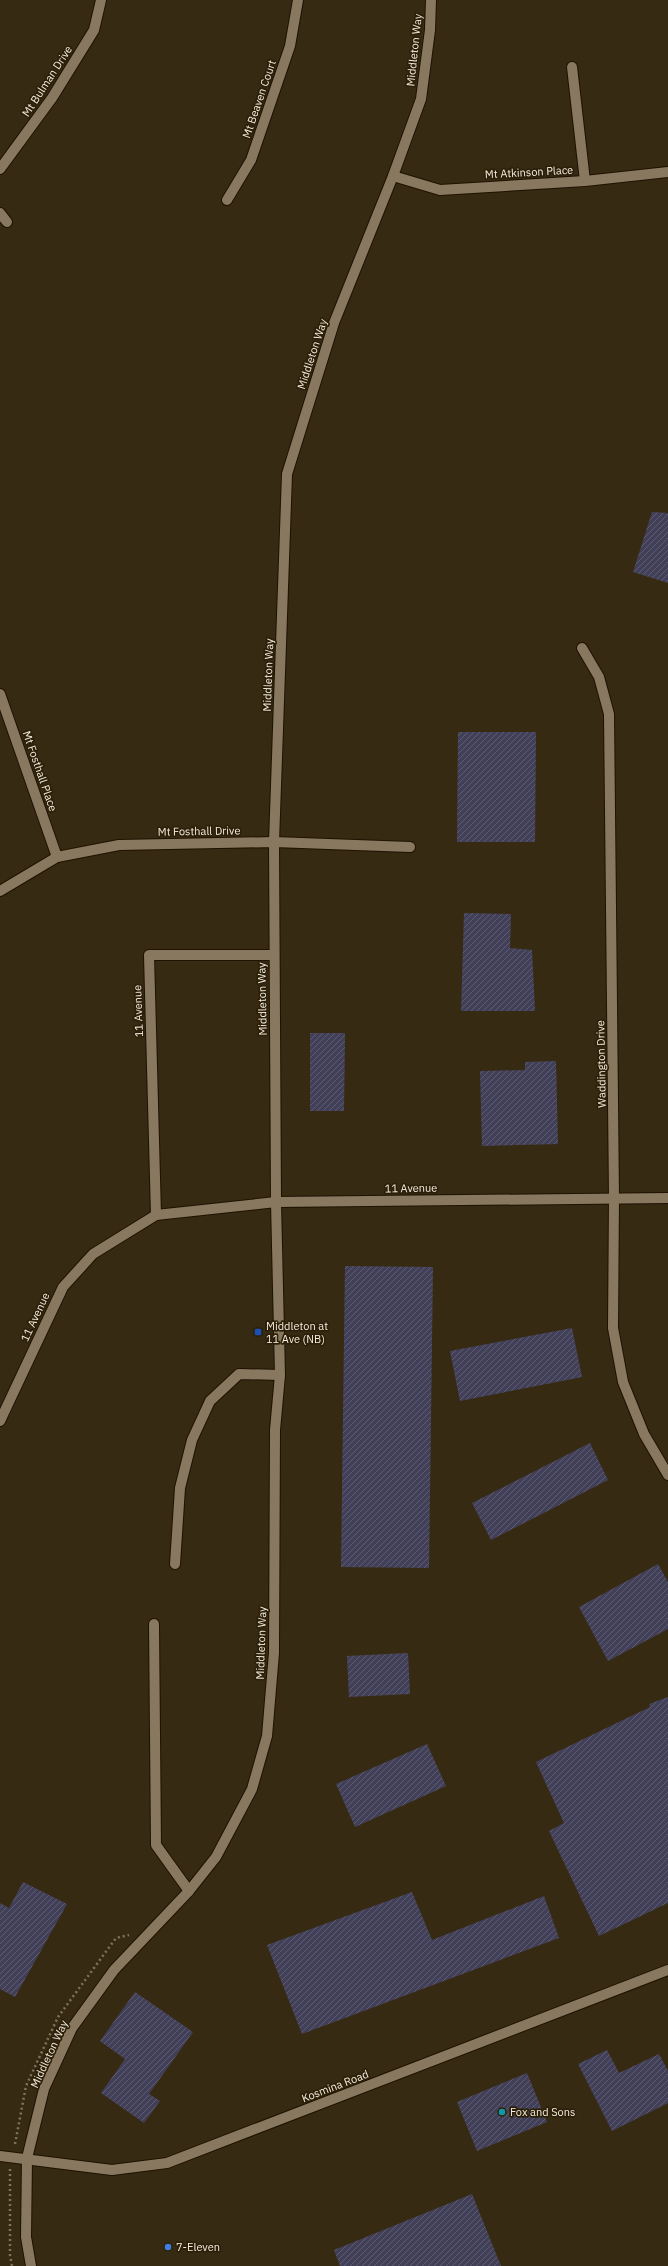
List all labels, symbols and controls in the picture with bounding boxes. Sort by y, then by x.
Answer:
street label: Middleton Way [403,12,425,87]
street label: Mt Bulman Drive [19,43,75,119]
street label: Mt Beaven Court [239,58,279,140]
street label: Mt Atkinson Place [484,163,574,181]
street label: Middleton Way [294,317,330,391]
street label: Middleton Way [260,638,276,712]
street label: Mt Fosthall Place [20,729,60,813]
street label: Mt Fosthall Drive [158,823,240,839]
street label: Middleton Way [254,962,270,1036]
street label: 11 Avenue [130,985,146,1037]
street label: Waddington Drive [593,1020,609,1108]
street label: 11 Avenue [385,1181,437,1195]
street label: 11 Avenue [18,1290,52,1344]
place label: Middleton at 11 Ave (NB) [266,1319,328,1346]
marker: Middleton at 11 Ave (NB) [253,1327,263,1337]
street label: Middleton Way [253,1606,269,1680]
street label: Middleton Way [27,2017,71,2090]
street label: Kosmina Road [300,2067,370,2105]
place label: Fox and Sons [510,2105,575,2119]
marker: Fox and Sons [497,2107,507,2117]
place label: 7-Eleven [176,2240,220,2254]
marker: 7-Eleven [163,2242,173,2252]

